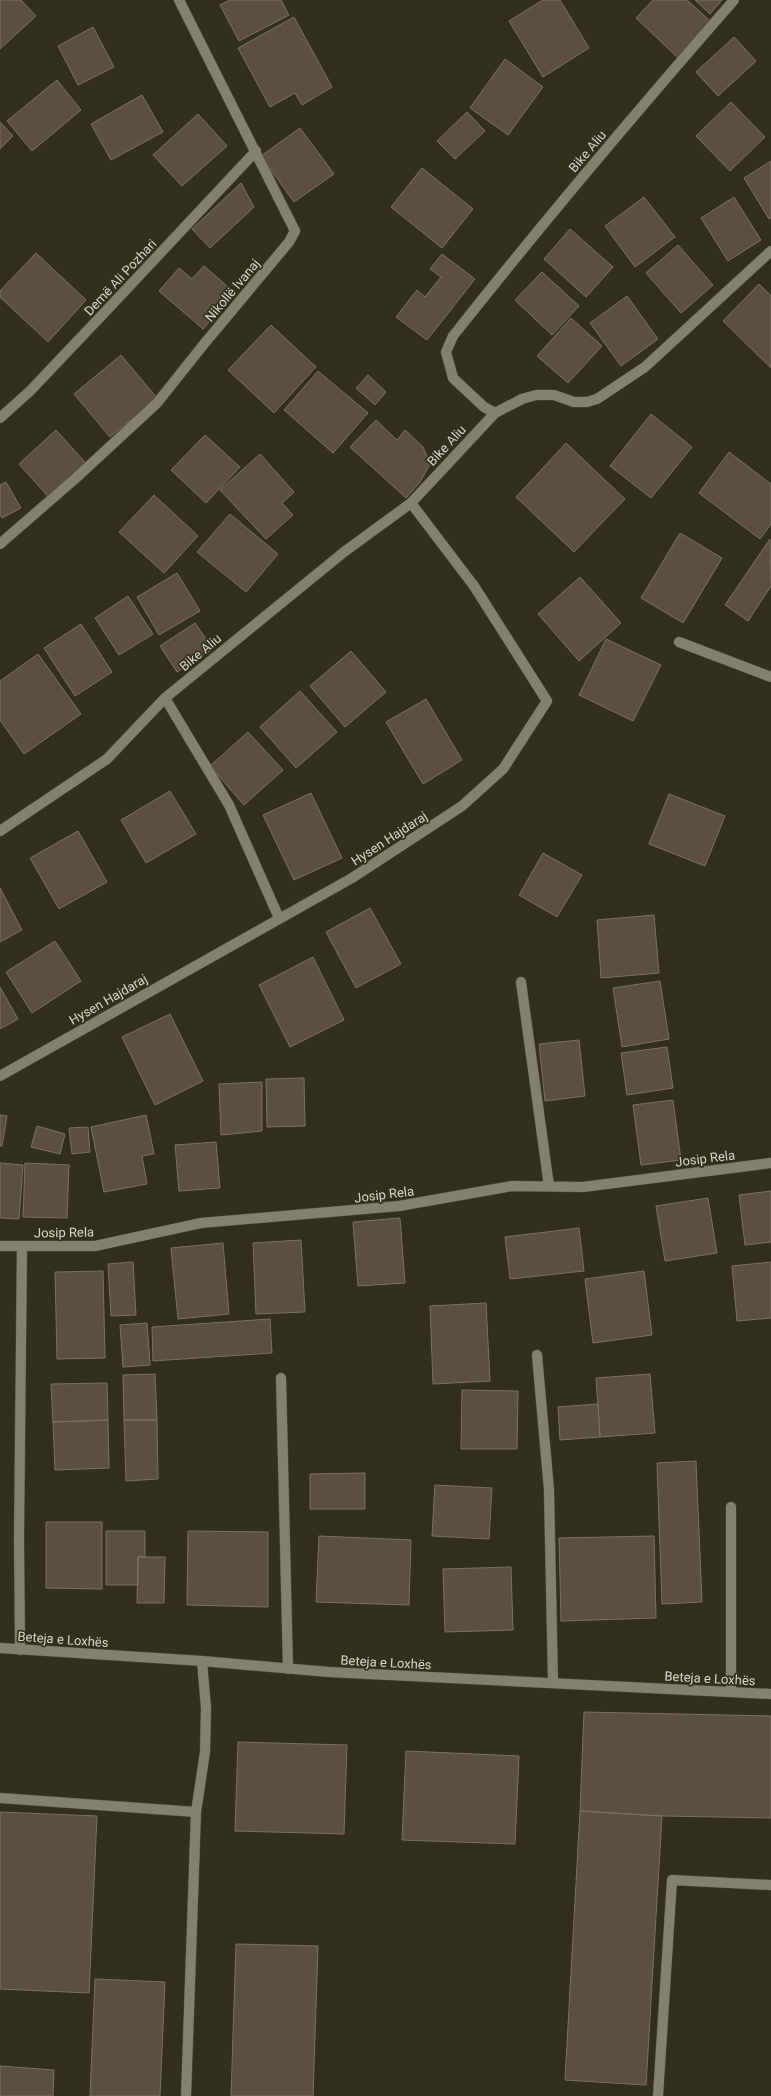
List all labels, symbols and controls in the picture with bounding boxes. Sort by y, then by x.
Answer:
street label: Bike Aliu [566,127,609,175]
street label: Demë Ali Pozhari [81,236,159,319]
street label: Nikollë Ivanaj [202,256,263,325]
street label: Bike Aliu [424,422,469,469]
street label: Bike Aliu [176,631,224,674]
street label: Hysen Hajdaraj [348,808,430,869]
street label: Hysen Hajdaraj [67,971,150,1028]
street label: Josip Rela [674,1147,736,1170]
street label: Josip Rela [353,1183,415,1206]
street label: Josip Rela [34,1224,94,1241]
street label: Beteja e Loxhës [17,1629,109,1650]
street label: Beteja e Loxhës [340,1653,432,1672]
street label: Beteja e Loxhës [664,1669,756,1688]

